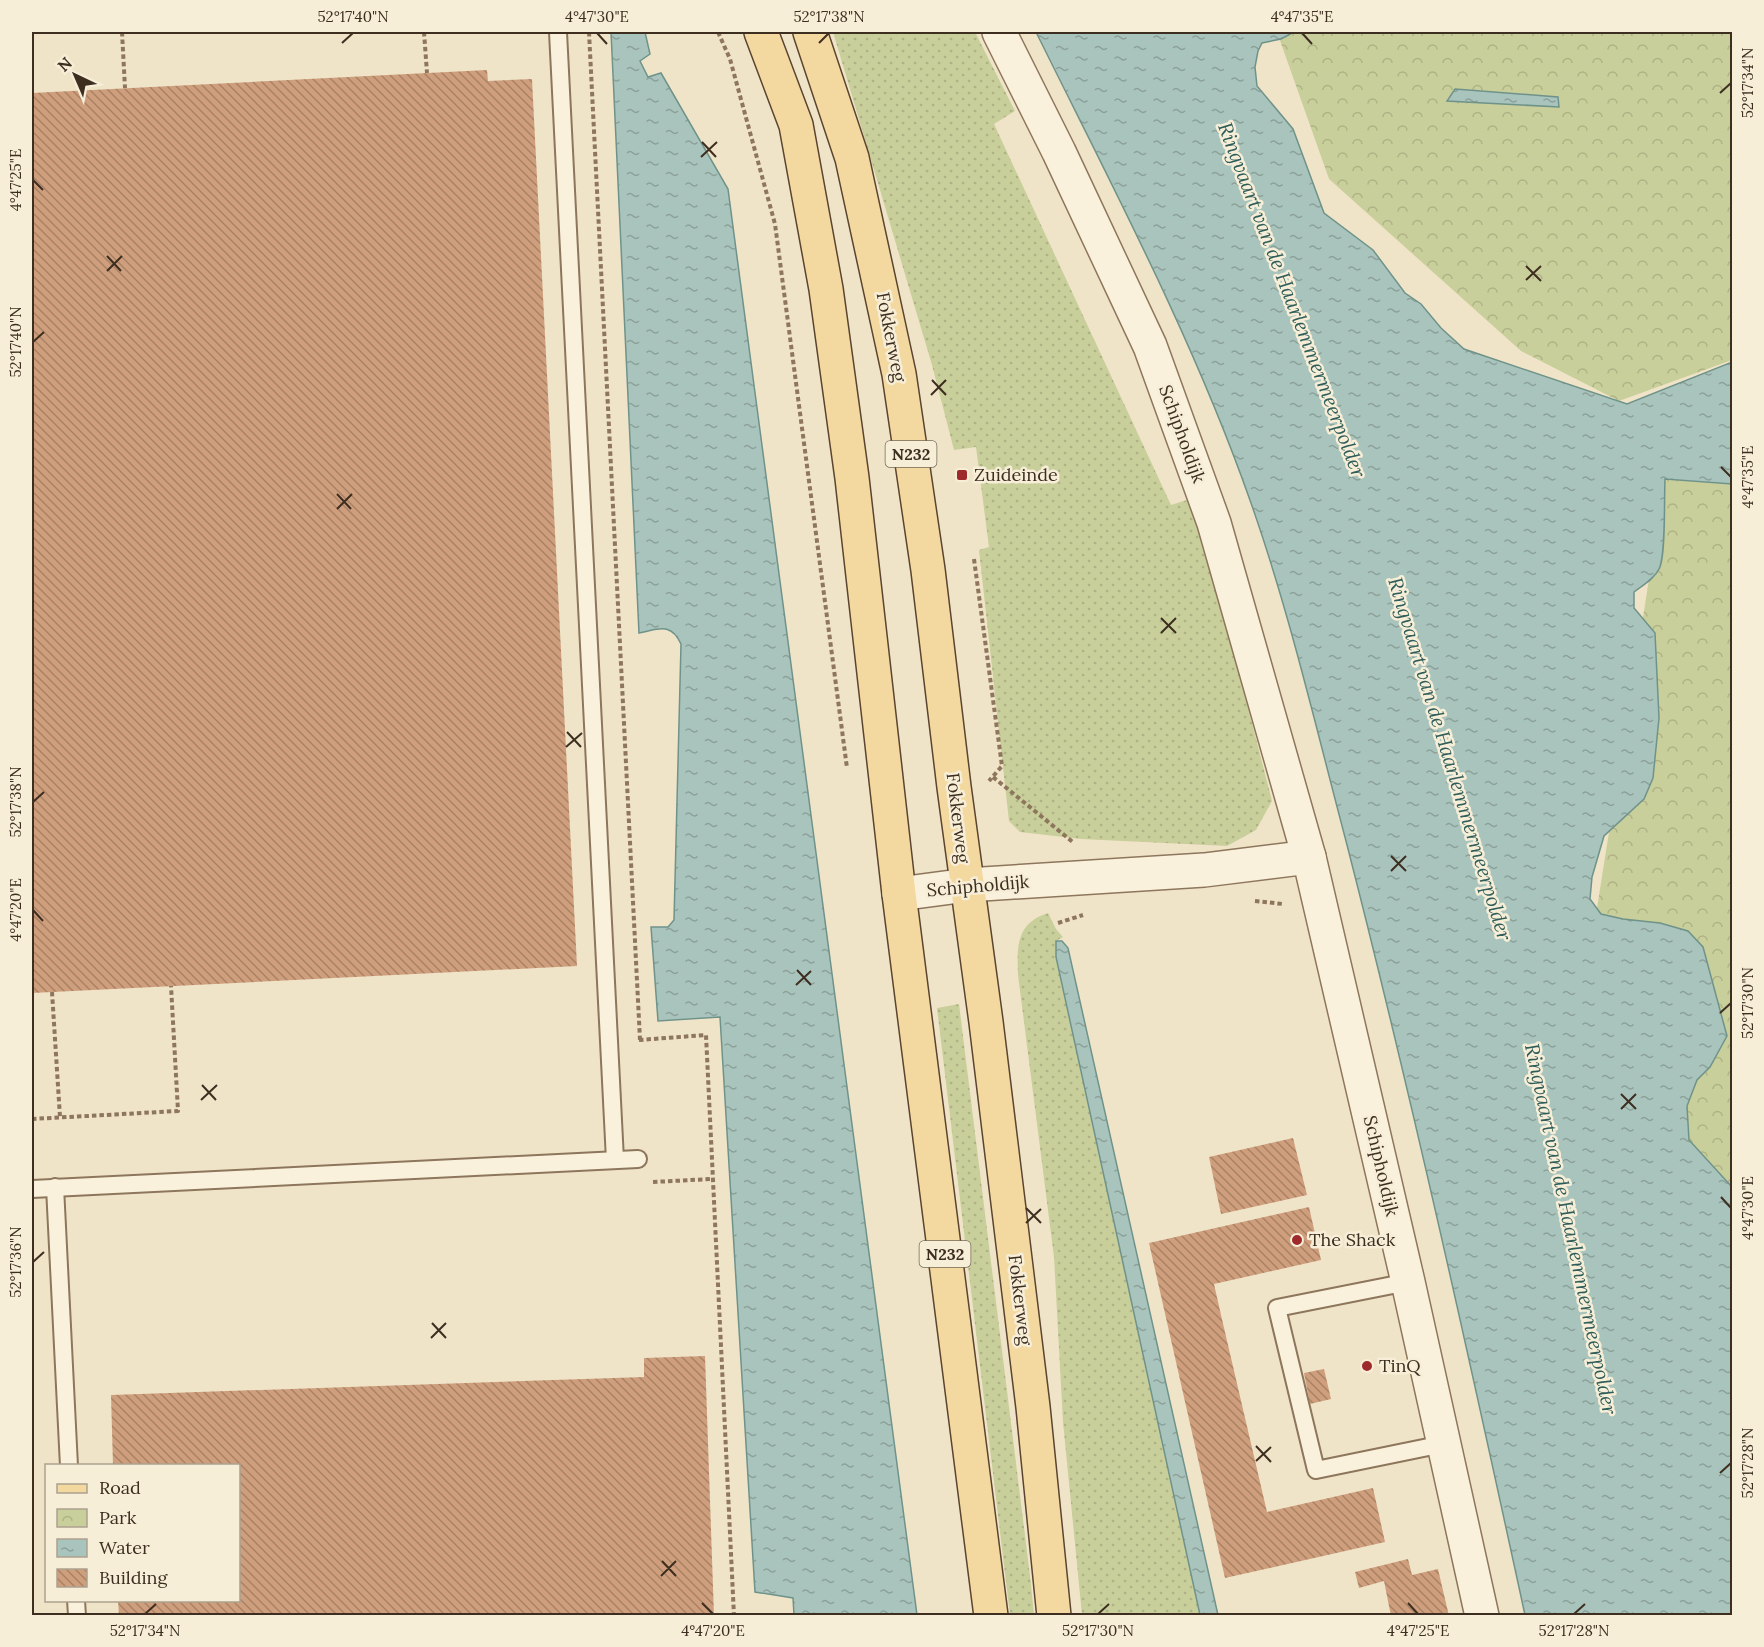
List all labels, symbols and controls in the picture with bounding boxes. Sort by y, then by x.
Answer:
text: 52°17'40"N [317,7,389,26]
text: 4°47'30"E [565,7,629,26]
text: 52°17'38"N [793,7,865,26]
text: 4°47'35"E [1271,7,1333,26]
north arrow [45,45,105,105]
text: 52°17'34"N [1738,48,1757,118]
text: N [53,53,76,76]
water label: Ringvaart van de Haarlemmermeerpolder [1213,119,1372,482]
text: 4°47'25"E [6,149,25,211]
street label: Fokkerweg [872,290,912,385]
text: 52°17'40"N [6,306,25,378]
street label: Schipholdijk [1154,382,1211,486]
road number: N232 [886,441,936,467]
text: 4°47'35"E [1738,446,1757,508]
place label: Zuideinde [974,463,1058,486]
marker: Zuideinde [955,468,969,482]
water label: Ringvaart van de Haarlemmermeerpolder [1383,574,1518,944]
text: 52°17'38"N [6,766,25,838]
street label: Fokkerweg [942,771,976,865]
street label: Schipholdijk [926,870,1030,901]
text: 4°47'20"E [6,878,25,942]
text: 52°17'30"N [1738,967,1757,1039]
water label: Ringvaart van de Haarlemmermeerpolder [1520,1041,1623,1418]
street label: Schipholdijk [1359,1113,1404,1219]
text: 4°47'30"E [1738,1176,1757,1240]
text: 52°17'36"N [6,1226,25,1298]
place label: The Shack [1309,1228,1396,1251]
marker: The Shack [1290,1233,1304,1247]
road number: N232 [920,1241,970,1267]
street label: Fokkerweg [1004,1253,1038,1347]
place label: TinQ [1379,1354,1421,1377]
marker: TinQ [1360,1359,1374,1373]
text: 52°17'28"N [1738,1428,1757,1498]
legend [45,1464,240,1602]
text: Road [99,1476,141,1499]
text: Park [99,1506,137,1529]
text: Water [99,1536,150,1559]
text: Building [99,1566,169,1589]
text: 52°17'34"N [110,1621,180,1640]
text: 4°47'20"E [681,1621,745,1640]
text: 52°17'30"N [1062,1621,1134,1640]
text: 4°47'25"E [1387,1621,1449,1640]
text: 52°17'28"N [1539,1621,1609,1640]

